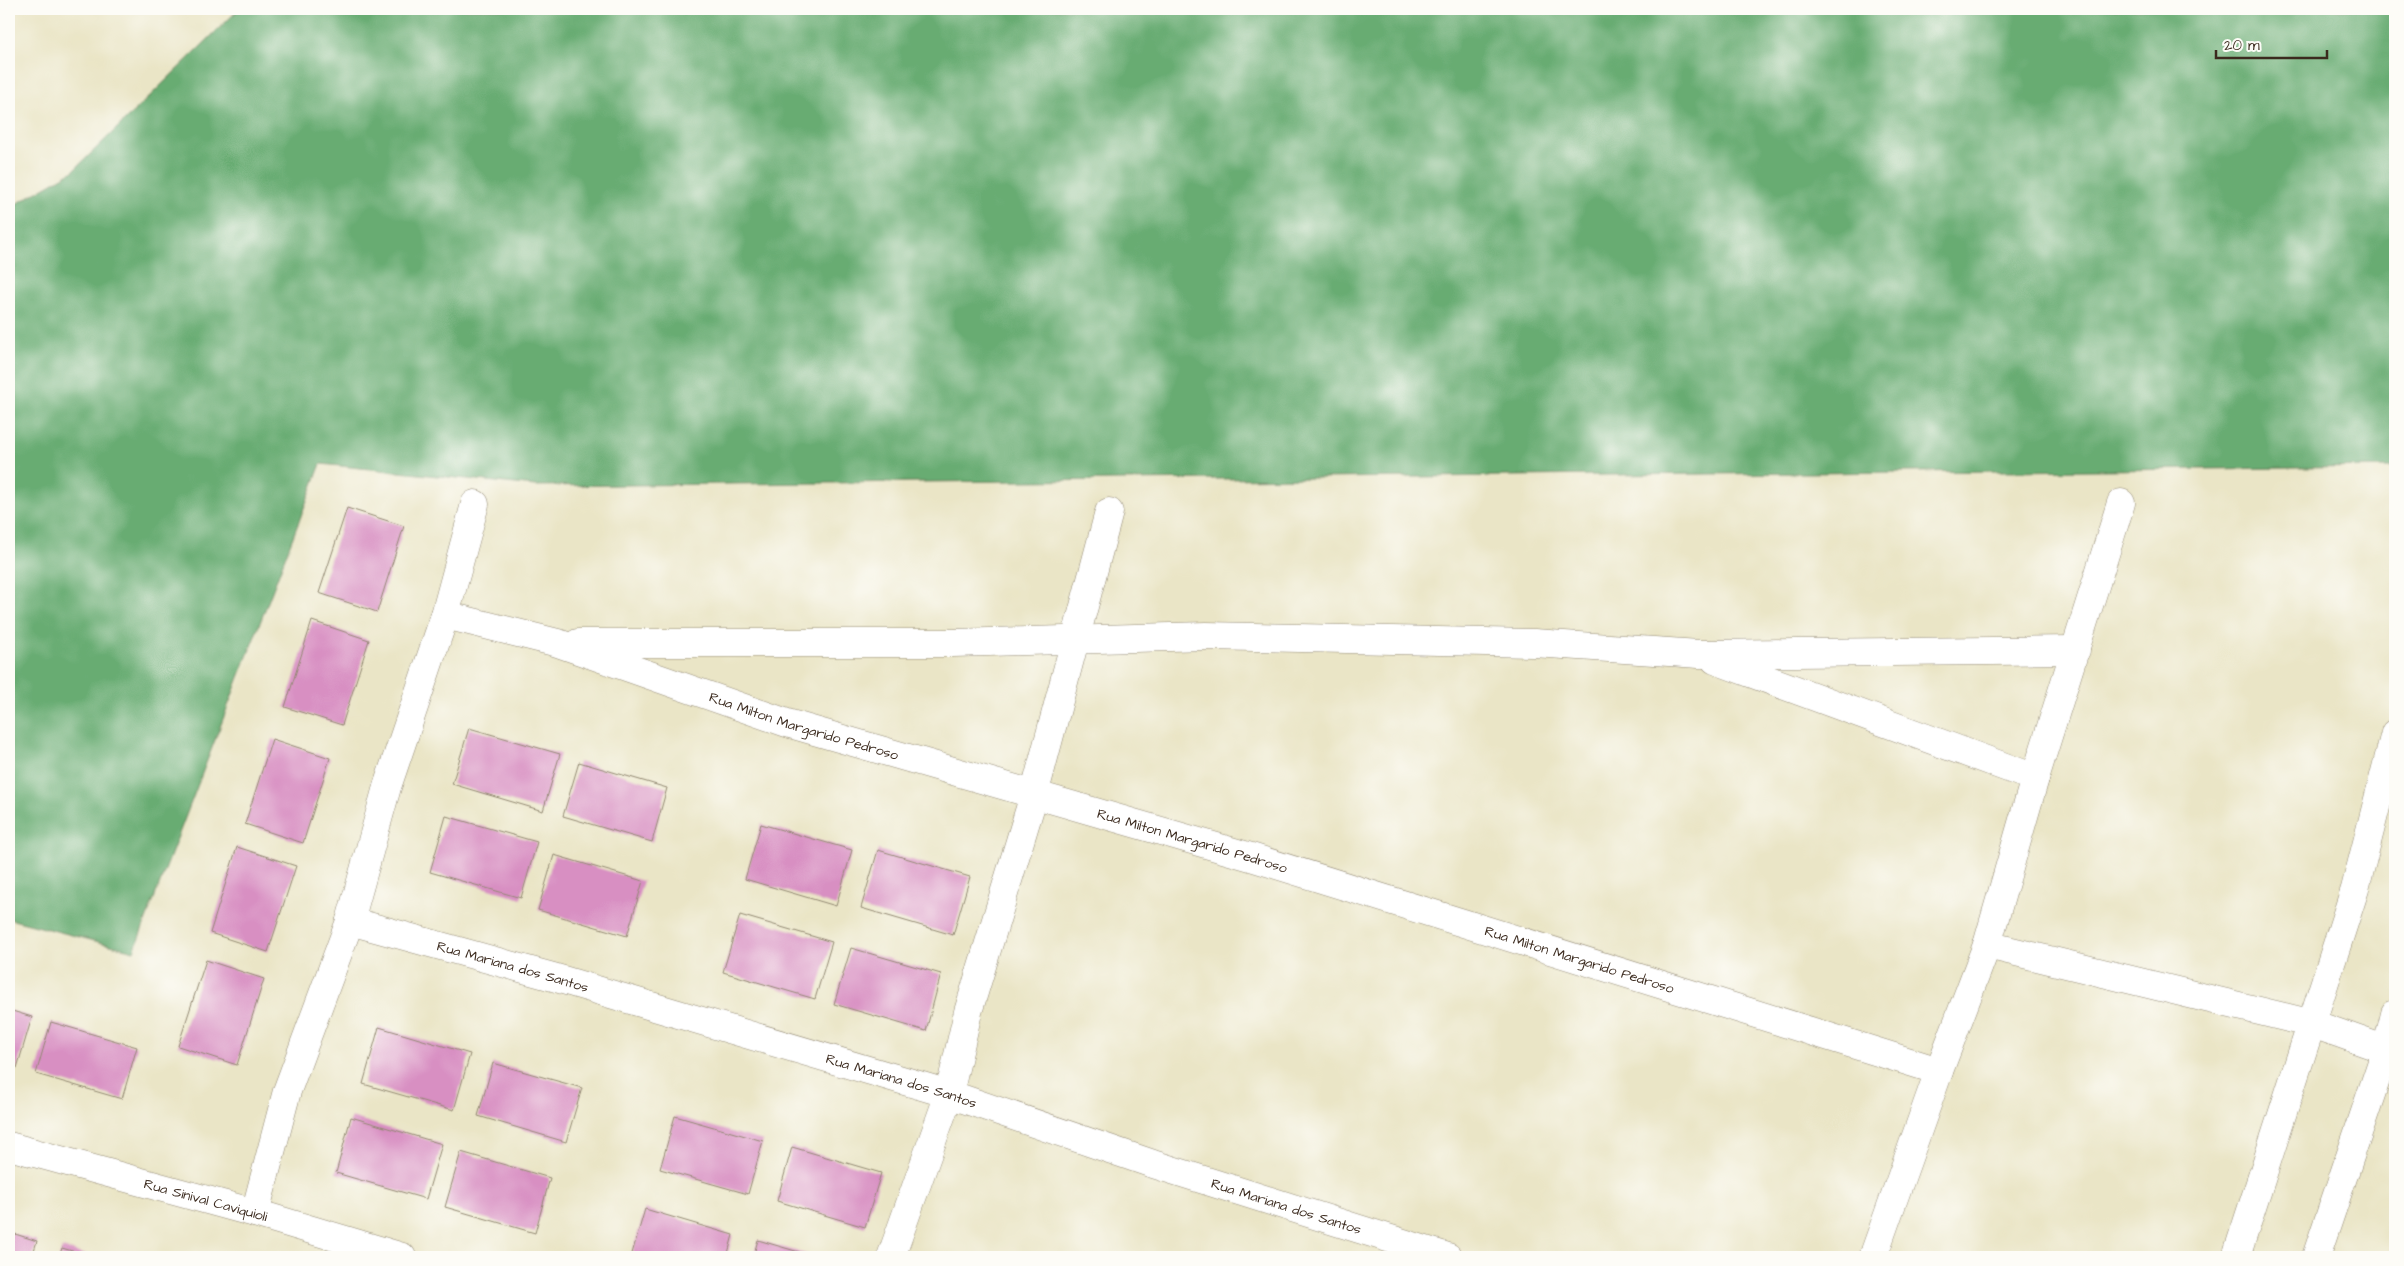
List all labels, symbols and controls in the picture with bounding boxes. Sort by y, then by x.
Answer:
scale bar [2216,28,2328,60]
text: 20 m [2224,35,2260,56]
street label: Rua Milton Margarido Pedroso [706,688,901,766]
street label: Rua Milton Margarido Pedroso [1095,804,1290,879]
street label: Rua Milton Margarido Pedroso [1482,921,1677,999]
street label: Rua Mariana dos Santos [434,936,591,998]
street label: Rua Mariana dos Santos [823,1049,979,1114]
street label: Rua Sinival Caviquioli [141,1174,270,1227]
street label: Rua Mariana dos Santos [1208,1174,1364,1240]

